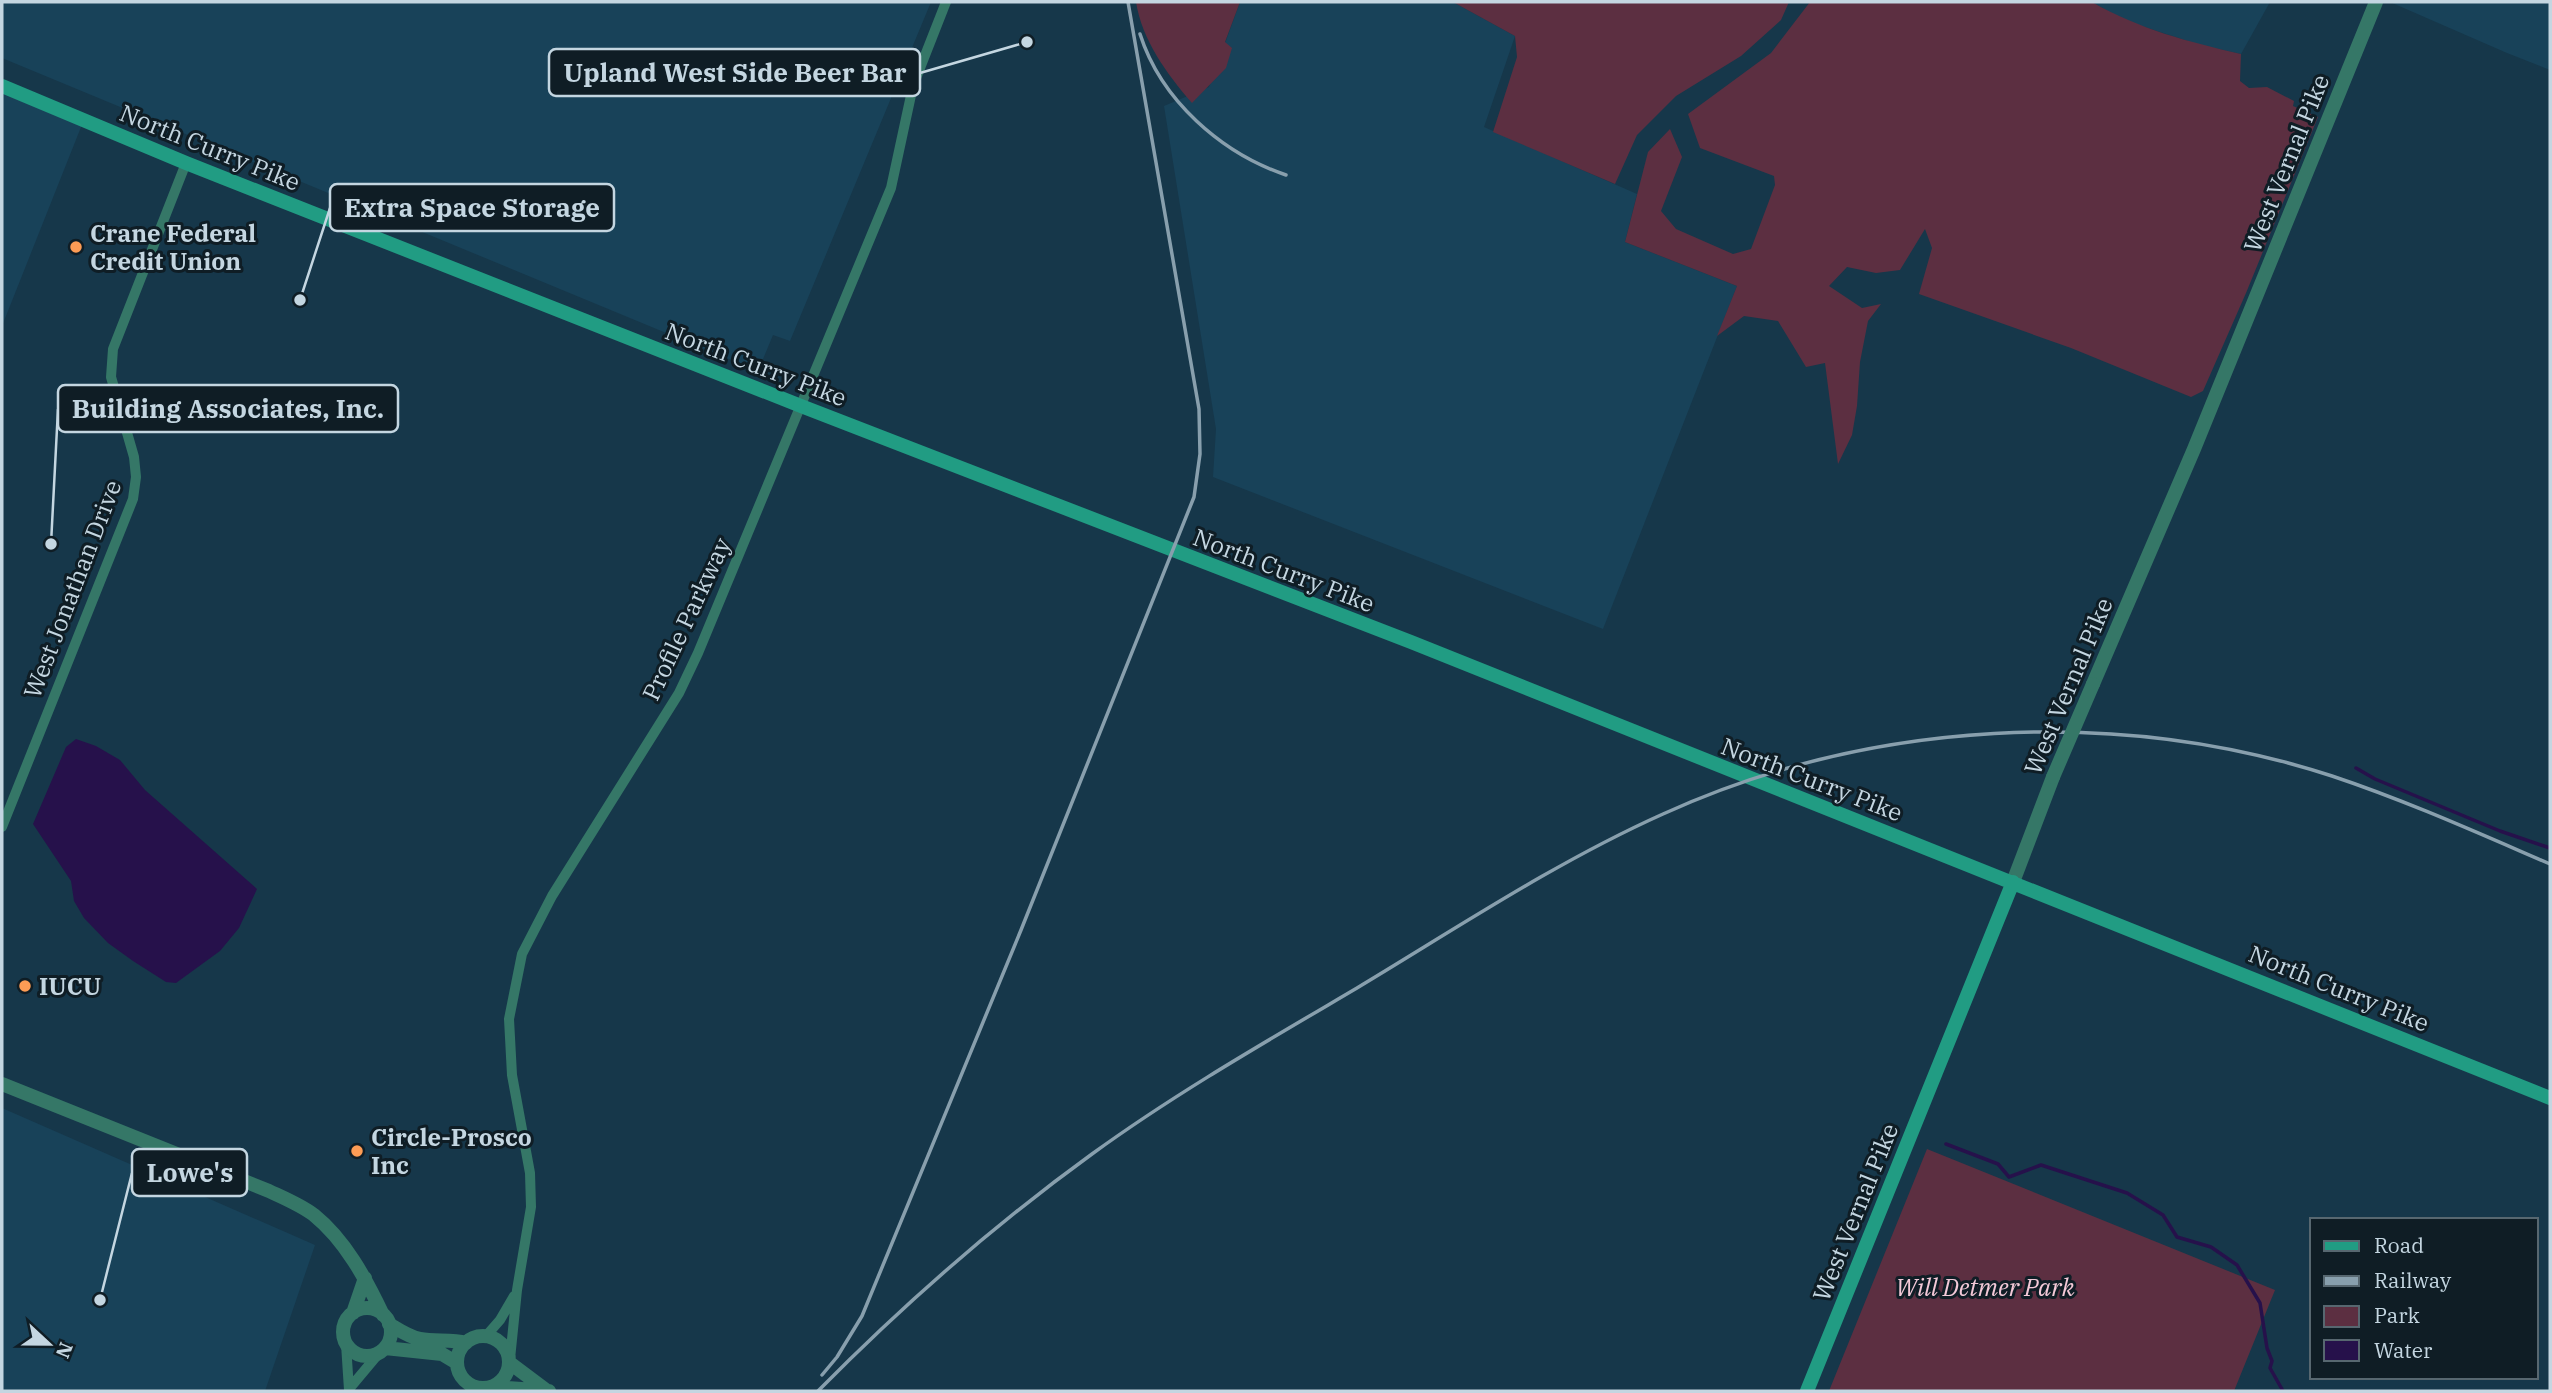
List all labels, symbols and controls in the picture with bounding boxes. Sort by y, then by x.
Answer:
callout: Upland West Side Beer Bar [549,49,920,96]
text: Upland West Side Beer Bar [563,55,907,89]
street label: West Vernal Pike [2236,69,2336,257]
street label: North Curry Pike [115,96,305,198]
callout: Extra Space Storage [330,184,614,231]
text: Extra Space Storage [344,190,600,224]
place label: Crane Federal Credit Union [90,217,256,277]
marker: Crane Federal Credit Union [68,239,84,255]
street label: North Curry Pike [661,315,851,413]
callout: Building Associates, Inc. [58,385,398,432]
text: Building Associates, Inc. [72,391,384,425]
street label: West Jonathan Drive [16,475,128,703]
street label: North Curry Pike [1189,521,1379,619]
street label: Profile Parkway [634,532,738,706]
street label: West Vernal Pike [2016,593,2120,779]
street label: North Curry Pike [1717,730,1907,828]
street label: North Curry Pike [2244,937,2434,1039]
place label: IUCU [39,970,101,1002]
marker: IUCU [17,978,33,994]
street label: West Vernal Pike [1805,1118,1905,1306]
place label: Circle-Prosco Inc [371,1121,532,1181]
marker: Circle-Prosco Inc [349,1143,365,1159]
callout: Lowe's [132,1149,247,1196]
text: Lowe's [147,1155,234,1189]
legend [2310,1218,2538,1379]
text: Road [2374,1231,2424,1259]
text: Railway [2374,1266,2452,1294]
park label: Will Detmer Park [1896,1271,2075,1303]
text: Park [2374,1301,2421,1329]
north arrow [14,1309,84,1379]
text: Water [2374,1336,2433,1364]
text: N [51,1339,79,1362]

